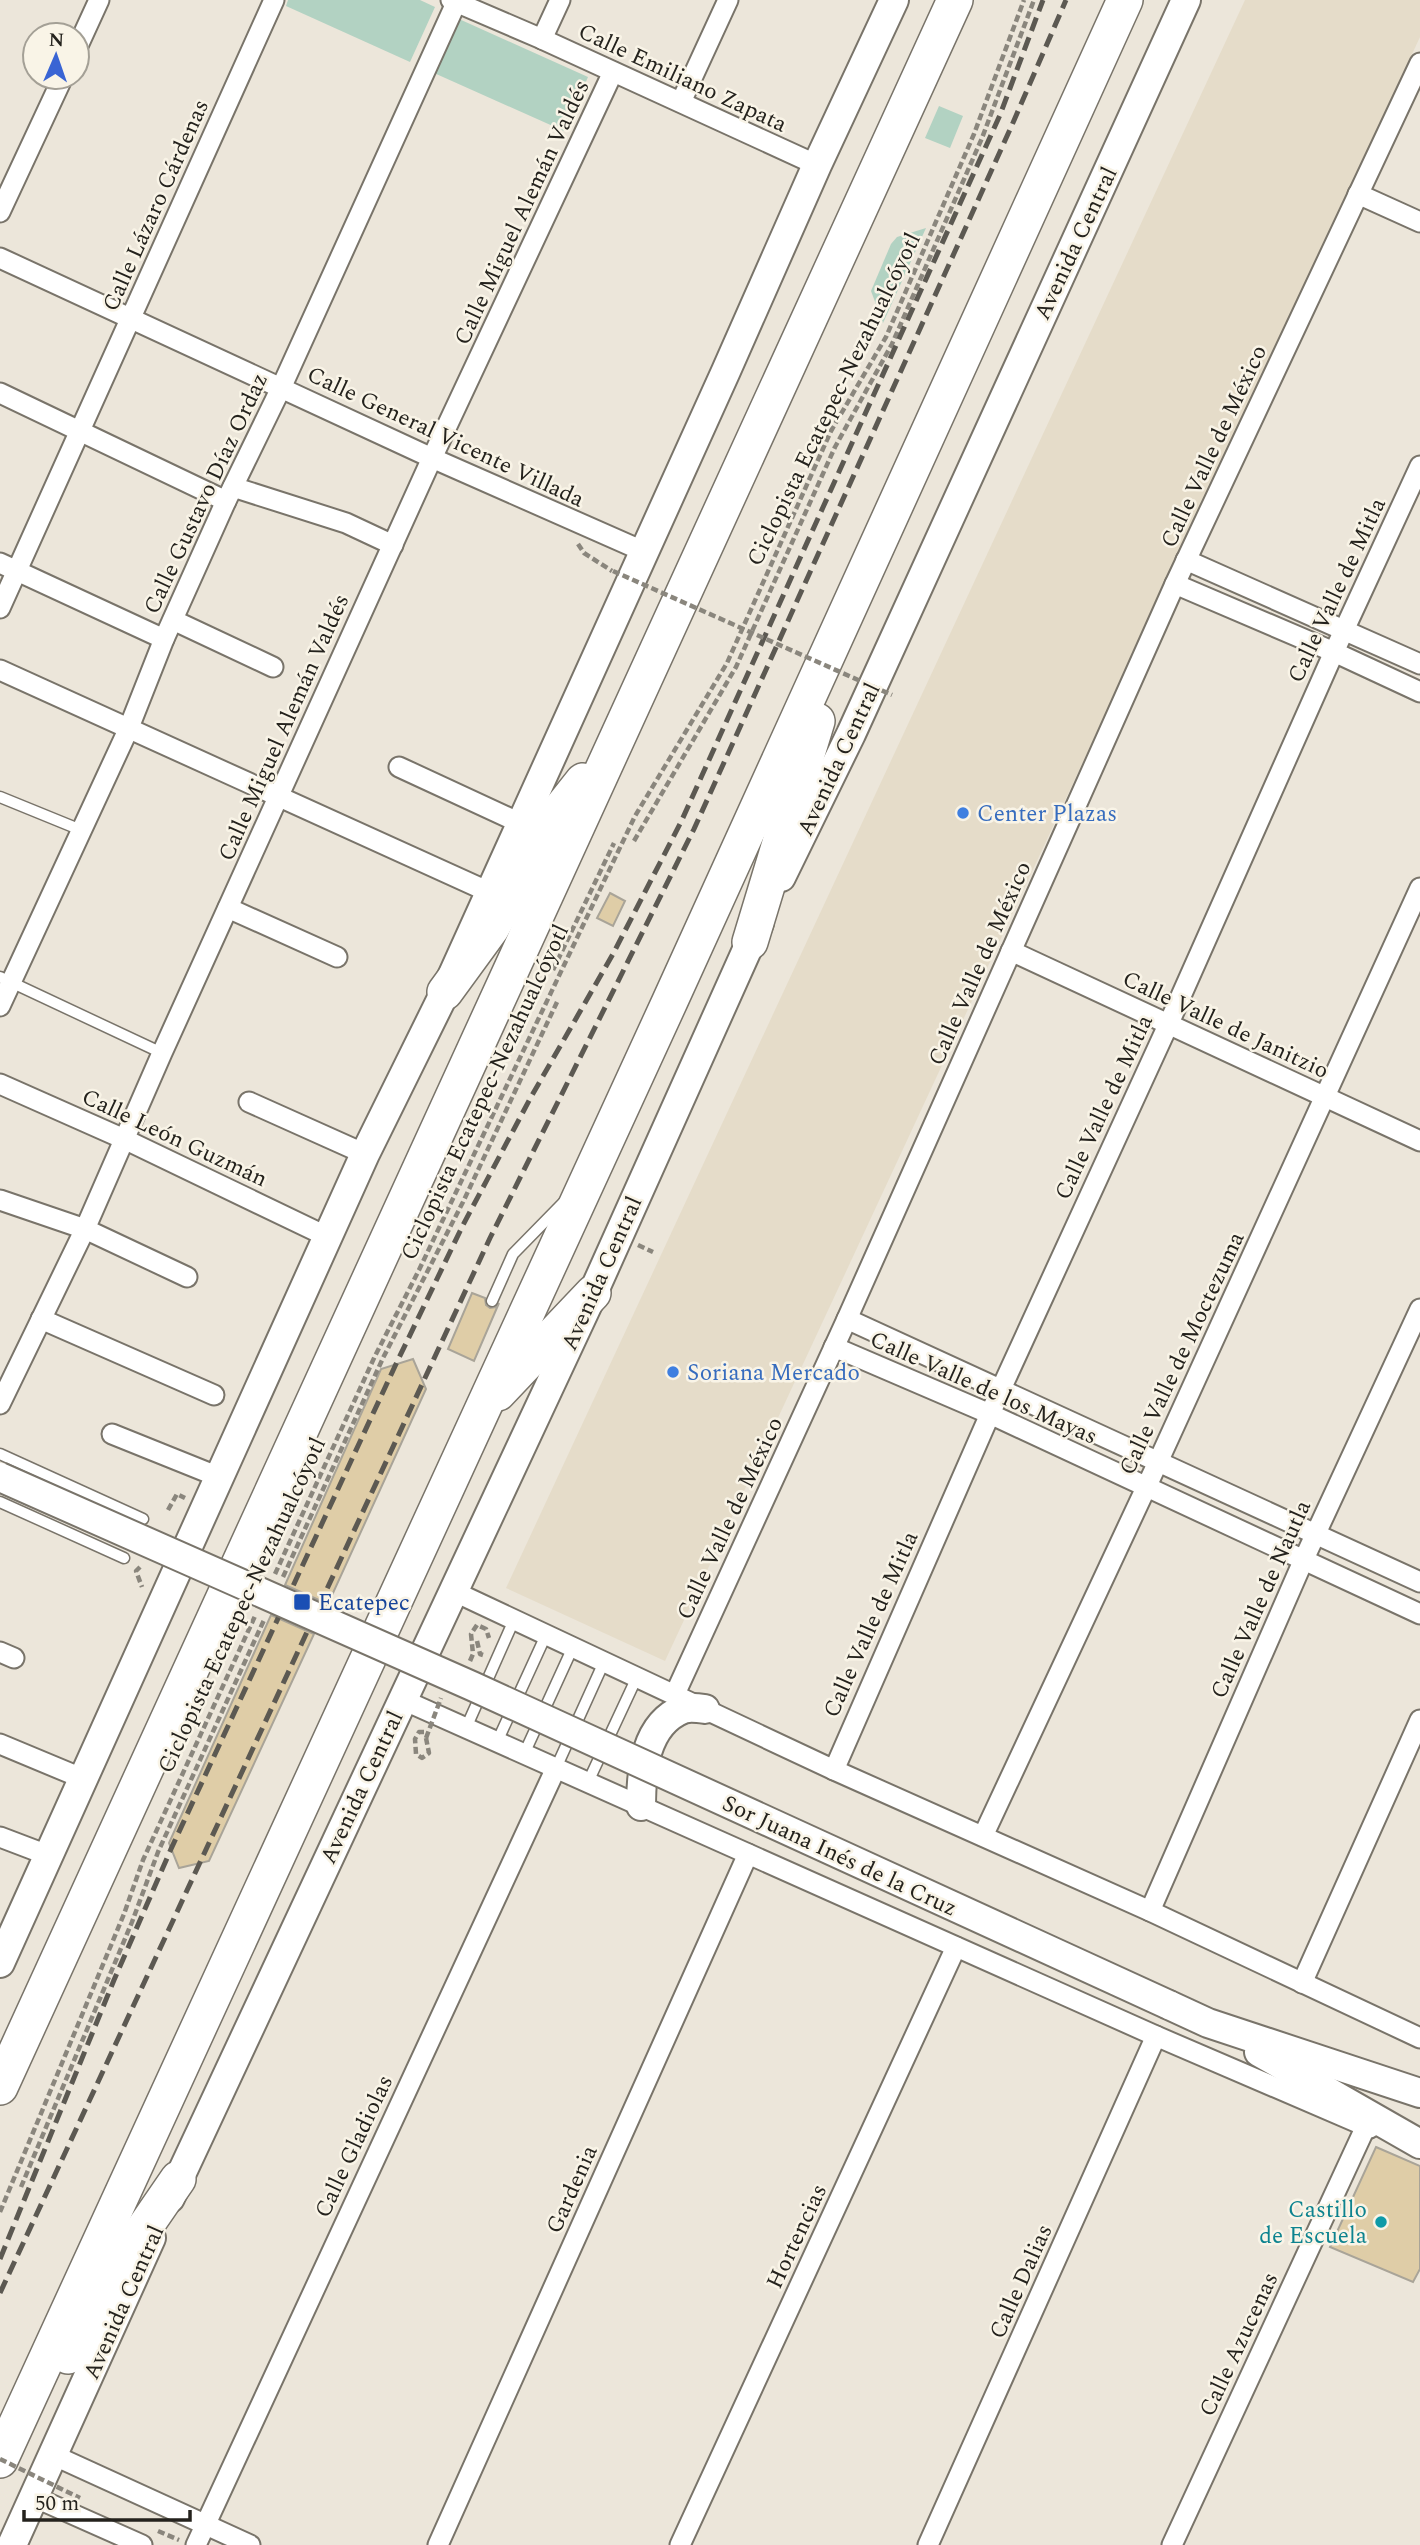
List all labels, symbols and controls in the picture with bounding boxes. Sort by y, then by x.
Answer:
street label: Calle Emiliano Zapata [572,15,793,142]
north arrow [21,21,91,91]
text: N [48,26,65,55]
street label: Calle Miguel Alemán Valdés [445,74,599,351]
street label: Calle Lázaro Cárdenas [94,94,219,317]
street label: Avenida Central [1025,161,1127,326]
street label: Ciclopista Ecatepec-Nezahualcóyotl [738,227,931,572]
street label: Calle Valle de México [1152,339,1277,554]
street label: Calle General Vicente Villada [301,358,590,517]
street label: Calle Gustavo Díaz Ordaz [135,367,278,620]
street label: Calle Valle de Mitla [1279,492,1396,689]
street label: Calle Miguel Alemán Valdés [210,588,359,867]
street label: Avenida Central [788,677,890,842]
place label: Center Plazas [977,797,1117,832]
marker: Center Plazas [955,805,971,821]
street label: Calle Valle de México [920,856,1041,1071]
street label: Ciclopista Ecatepec-Nezahualcóyotl [392,919,579,1267]
street label: Calle Valle de Janitzio [1116,962,1334,1089]
street label: Calle Valle de Mitla [1046,1009,1163,1206]
street label: Calle León Guzmán [76,1080,273,1197]
street label: Avenida Central [553,1191,652,1356]
street label: Calle Valle de Moctezuma [1110,1226,1254,1481]
street label: Calle Valle de los Mayas [864,1322,1103,1454]
place label: Soriana Mercado [687,1356,860,1391]
marker: Soriana Mercado [665,1364,681,1380]
street label: Calle Valle de México [668,1411,793,1626]
street label: Ciclopista Ecatepec-Nezahualcóyotl [149,1432,336,1780]
street label: Calle Valle de Nautla [1202,1495,1321,1704]
street label: Calle Valle de Mitla [815,1526,928,1723]
place label: Ecatepec [318,1586,410,1621]
marker: Ecatepec [292,1592,312,1612]
street label: Avenida Central [311,1705,413,1870]
street label: Sor Juana Inés de la Cruz [716,1786,963,1926]
street label: Calle Gladiolas [306,2069,403,2224]
street label: Gardenia [537,2140,607,2240]
street label: Hortencias [758,2178,837,2295]
place label: Castillo de Escuela [1259,2193,1367,2254]
marker: Castillo de Escuela [1373,2214,1389,2230]
street label: Calle Dalias [981,2219,1062,2345]
street label: Avenida Central [75,2220,174,2385]
street label: Calle Azucenas [1191,2267,1288,2423]
scale bar [24,2478,191,2522]
text: 50 m [35,2488,79,2520]

